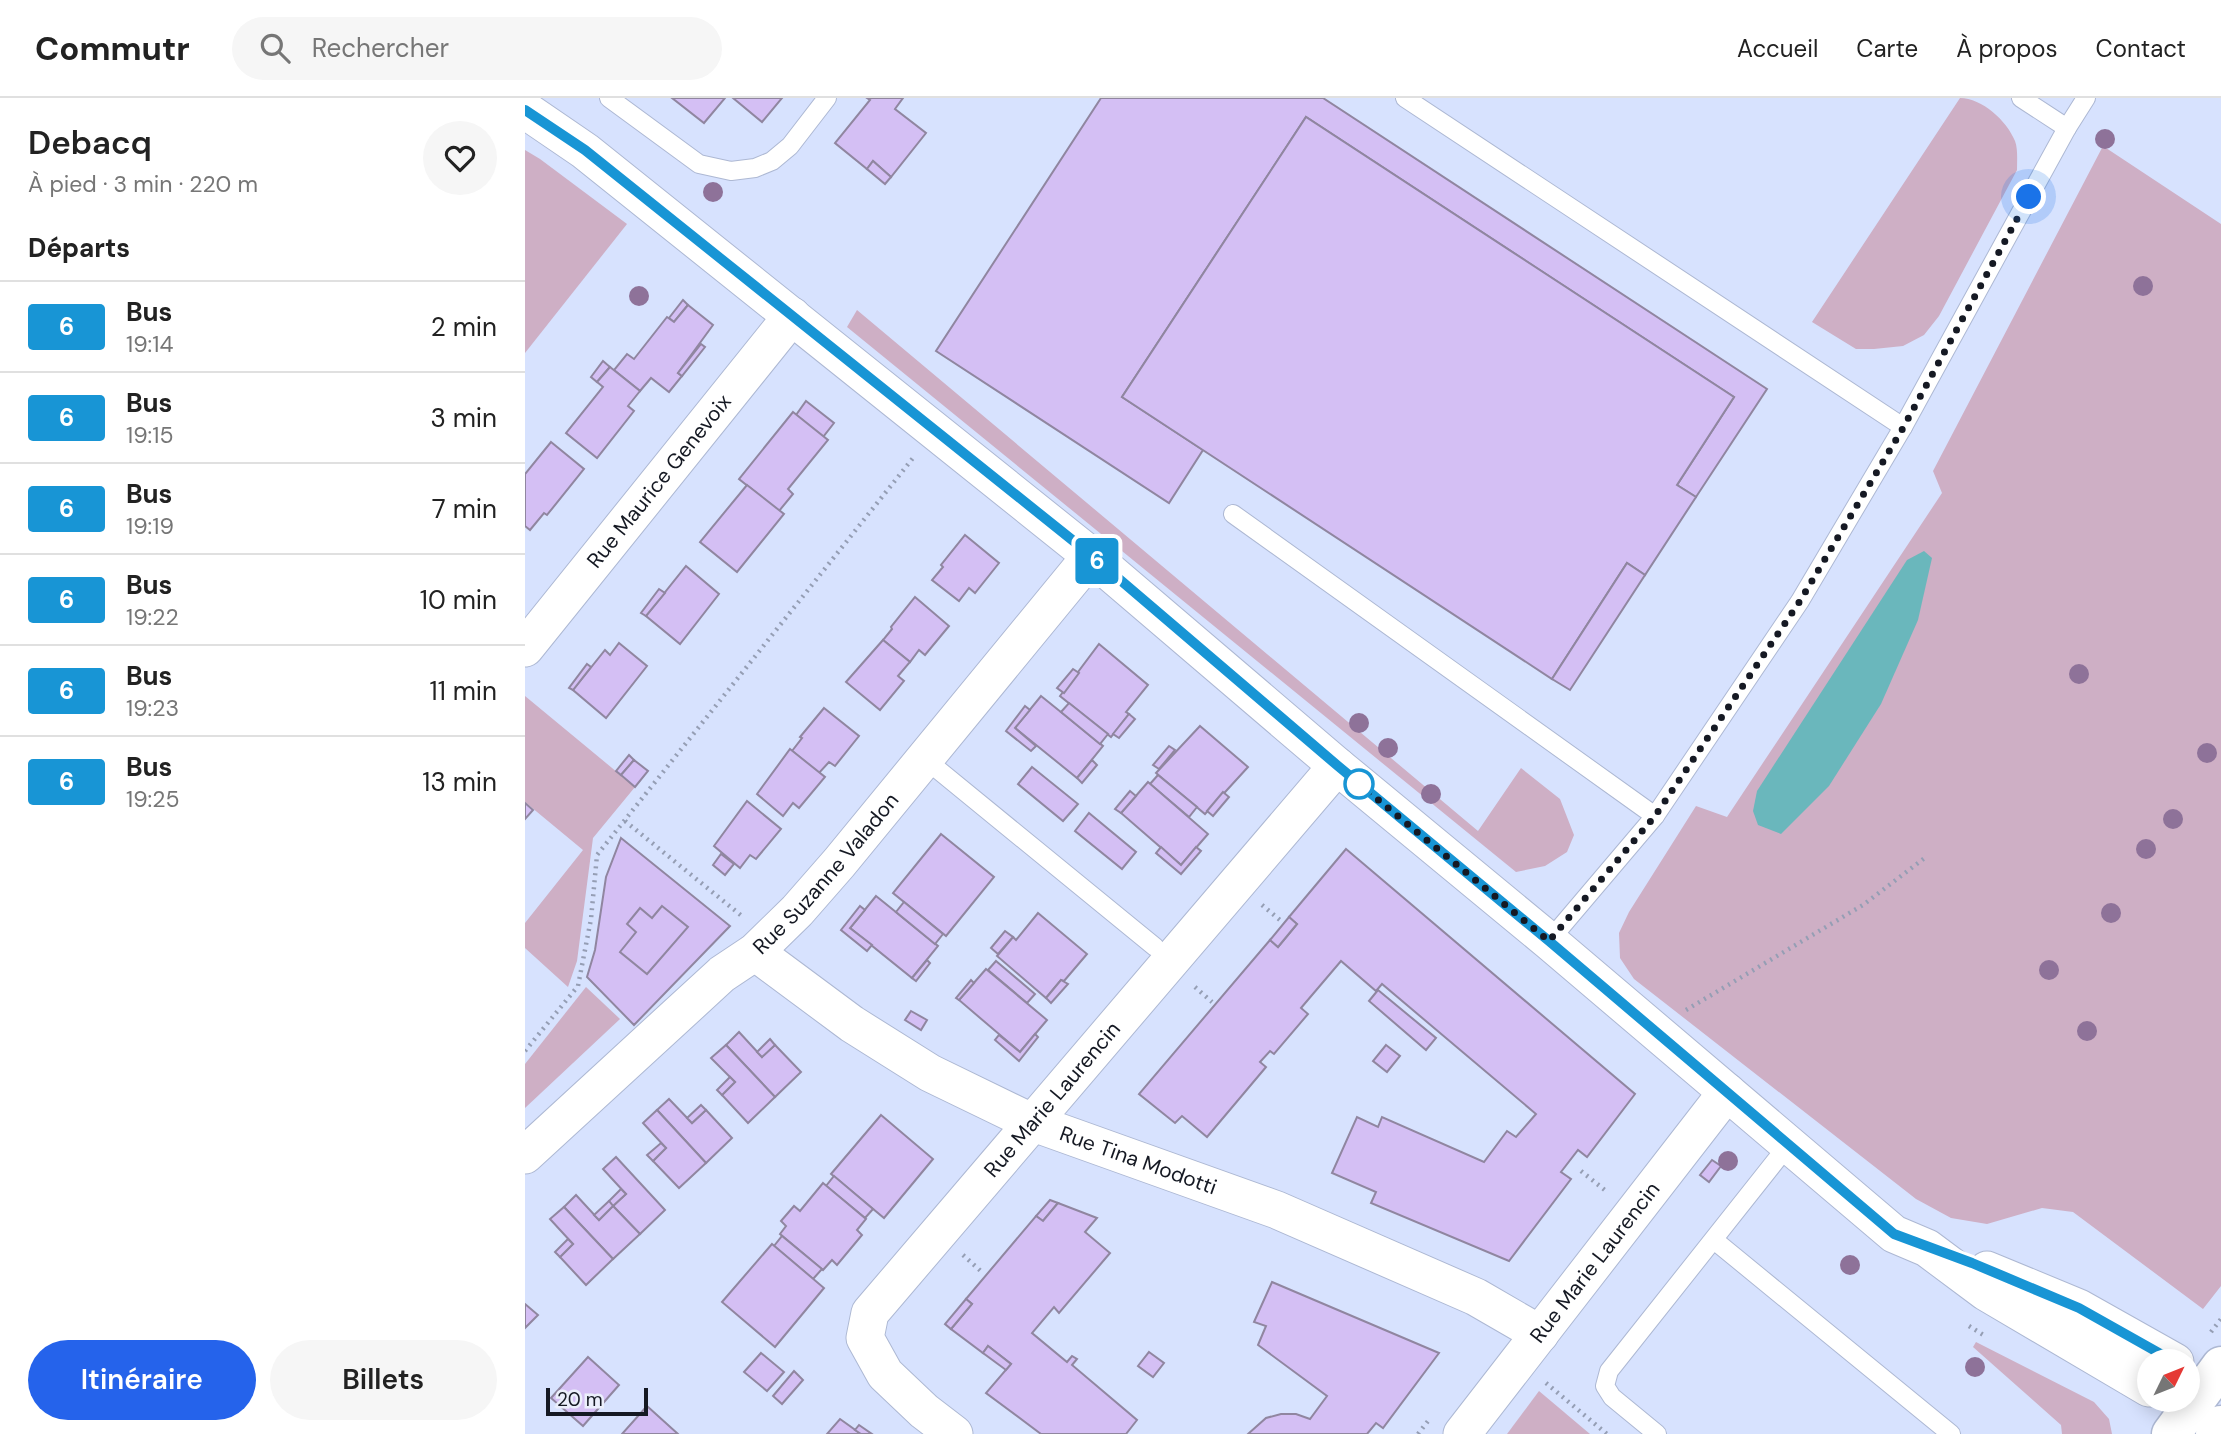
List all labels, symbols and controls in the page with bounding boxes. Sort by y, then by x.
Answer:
search box [232,17,722,80]
text: Commutr [35,27,190,70]
icon: search [256,29,294,67]
text: Rechercher [312,31,449,65]
text: Accueil [1737,33,1818,64]
text: Carte [1856,33,1918,64]
text: À propos [1956,33,2058,64]
text: Contact [2096,33,2186,64]
text: Debacq [28,121,152,164]
button: heart [423,121,497,195]
text: À pied · 3 min · 220 m [28,169,258,199]
your location [2011,179,2046,214]
text: Départs [28,231,130,265]
text: Bus [126,295,172,329]
text: 2 min [431,310,497,344]
text: 6 [59,311,74,342]
text: 19:14 [126,329,173,359]
text: Bus [126,386,172,420]
street label: Rue Maurice Genevoix [581,388,738,574]
text: 3 min [430,401,497,435]
text: 6 [59,402,74,433]
text: 19:15 [126,420,173,450]
text: Bus [126,477,172,511]
text: 7 min [432,492,497,526]
text: 6 [59,493,74,524]
text: 19:19 [126,511,174,541]
line badge: 6 [1074,538,1120,584]
text: 6 [1089,545,1105,576]
text: Bus [126,568,172,602]
text: 10 min [420,583,497,617]
text: 6 [59,584,74,615]
text: 19:22 [126,602,179,632]
text: Bus [126,659,172,693]
text: 11 min [430,674,497,708]
text: 6 [59,675,74,706]
text: 19:23 [126,693,179,723]
text: Bus [126,750,172,784]
text: 13 min [422,765,497,799]
text: 6 [59,766,74,797]
unlabelled marker [1344,769,1374,799]
text: 19:25 [126,784,180,814]
street label: Rue Suzanne Valadon [747,787,905,960]
street label: Rue Marie Laurencin [978,1016,1127,1183]
street label: Rue Tina Modotti [1056,1119,1220,1201]
street label: Rue Marie Laurencin [1524,1176,1666,1349]
button: Itinéraire [28,1340,256,1420]
button: Billets [270,1340,497,1420]
north arrow [2137,1349,2200,1412]
map controls [2137,1349,2200,1412]
scale bar [546,1385,647,1417]
text: 20 m [557,1387,603,1412]

